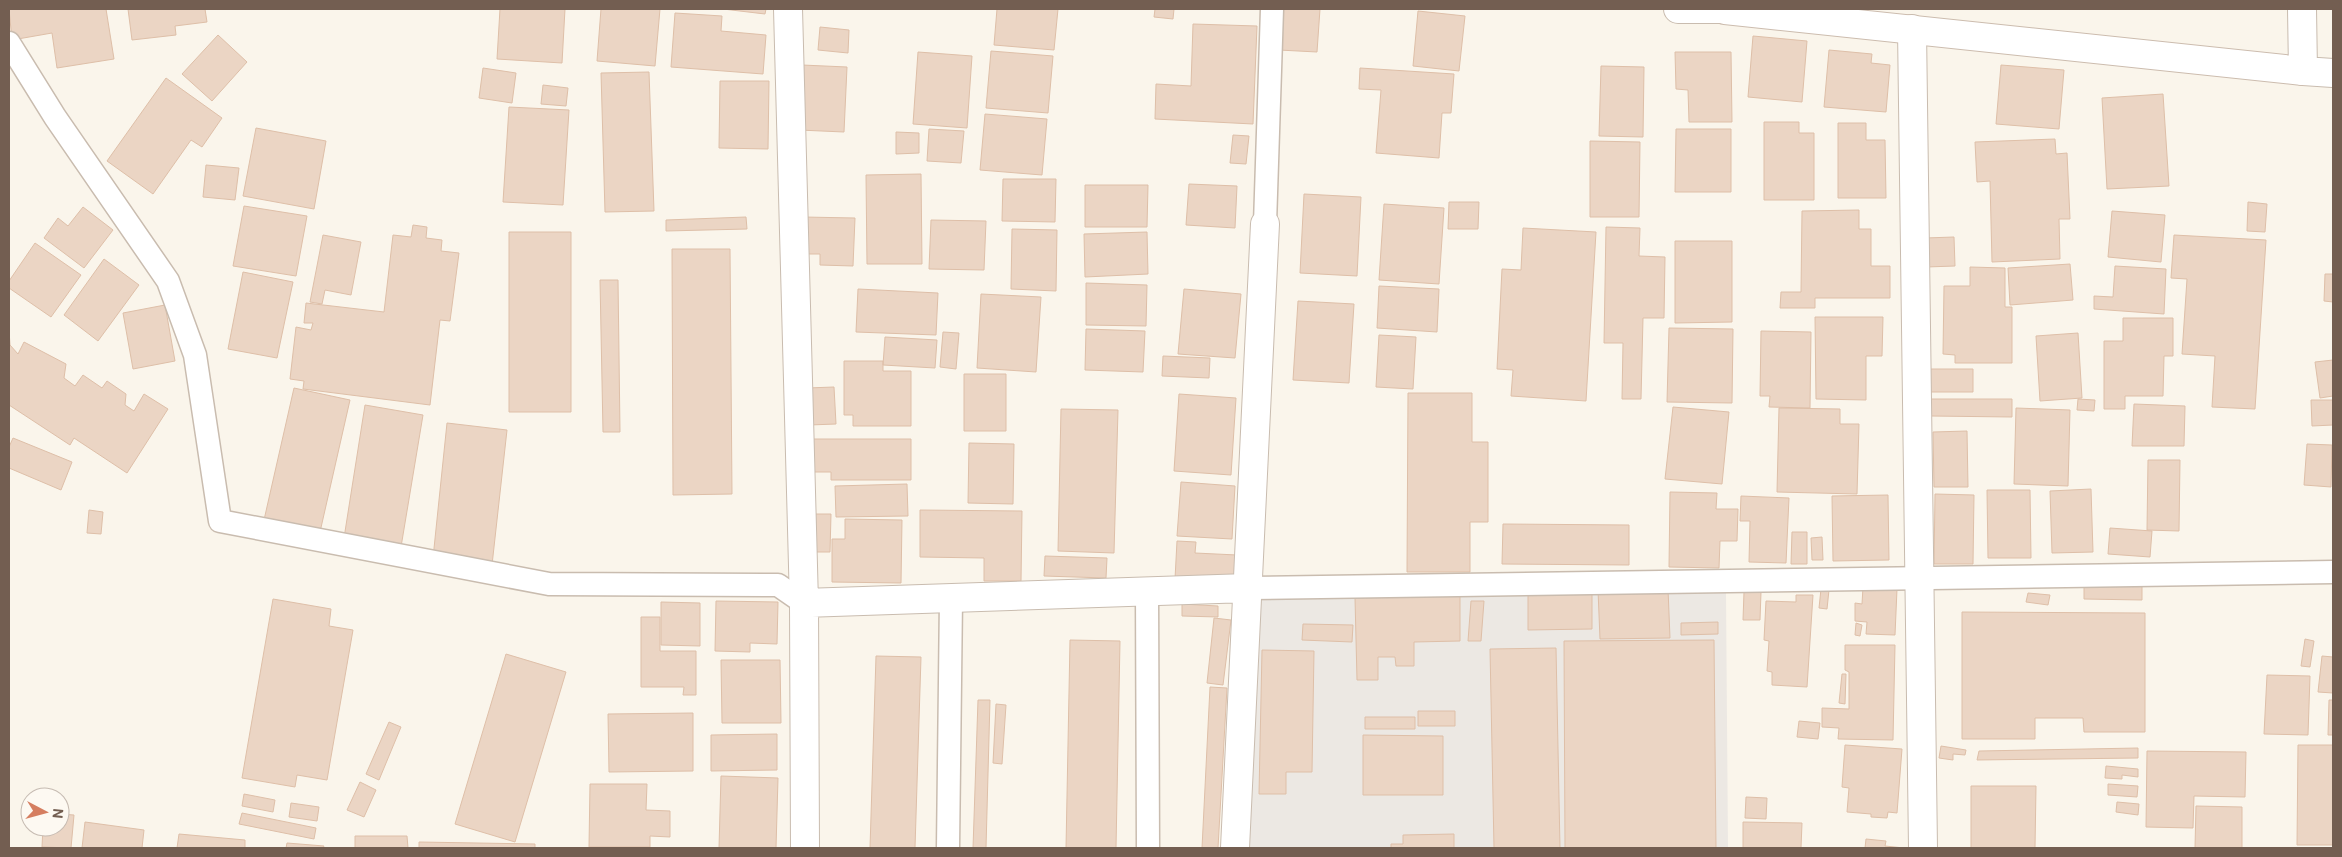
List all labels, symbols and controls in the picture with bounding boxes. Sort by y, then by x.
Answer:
north arrow [20,787,70,837]
text: N [49,808,66,819]

